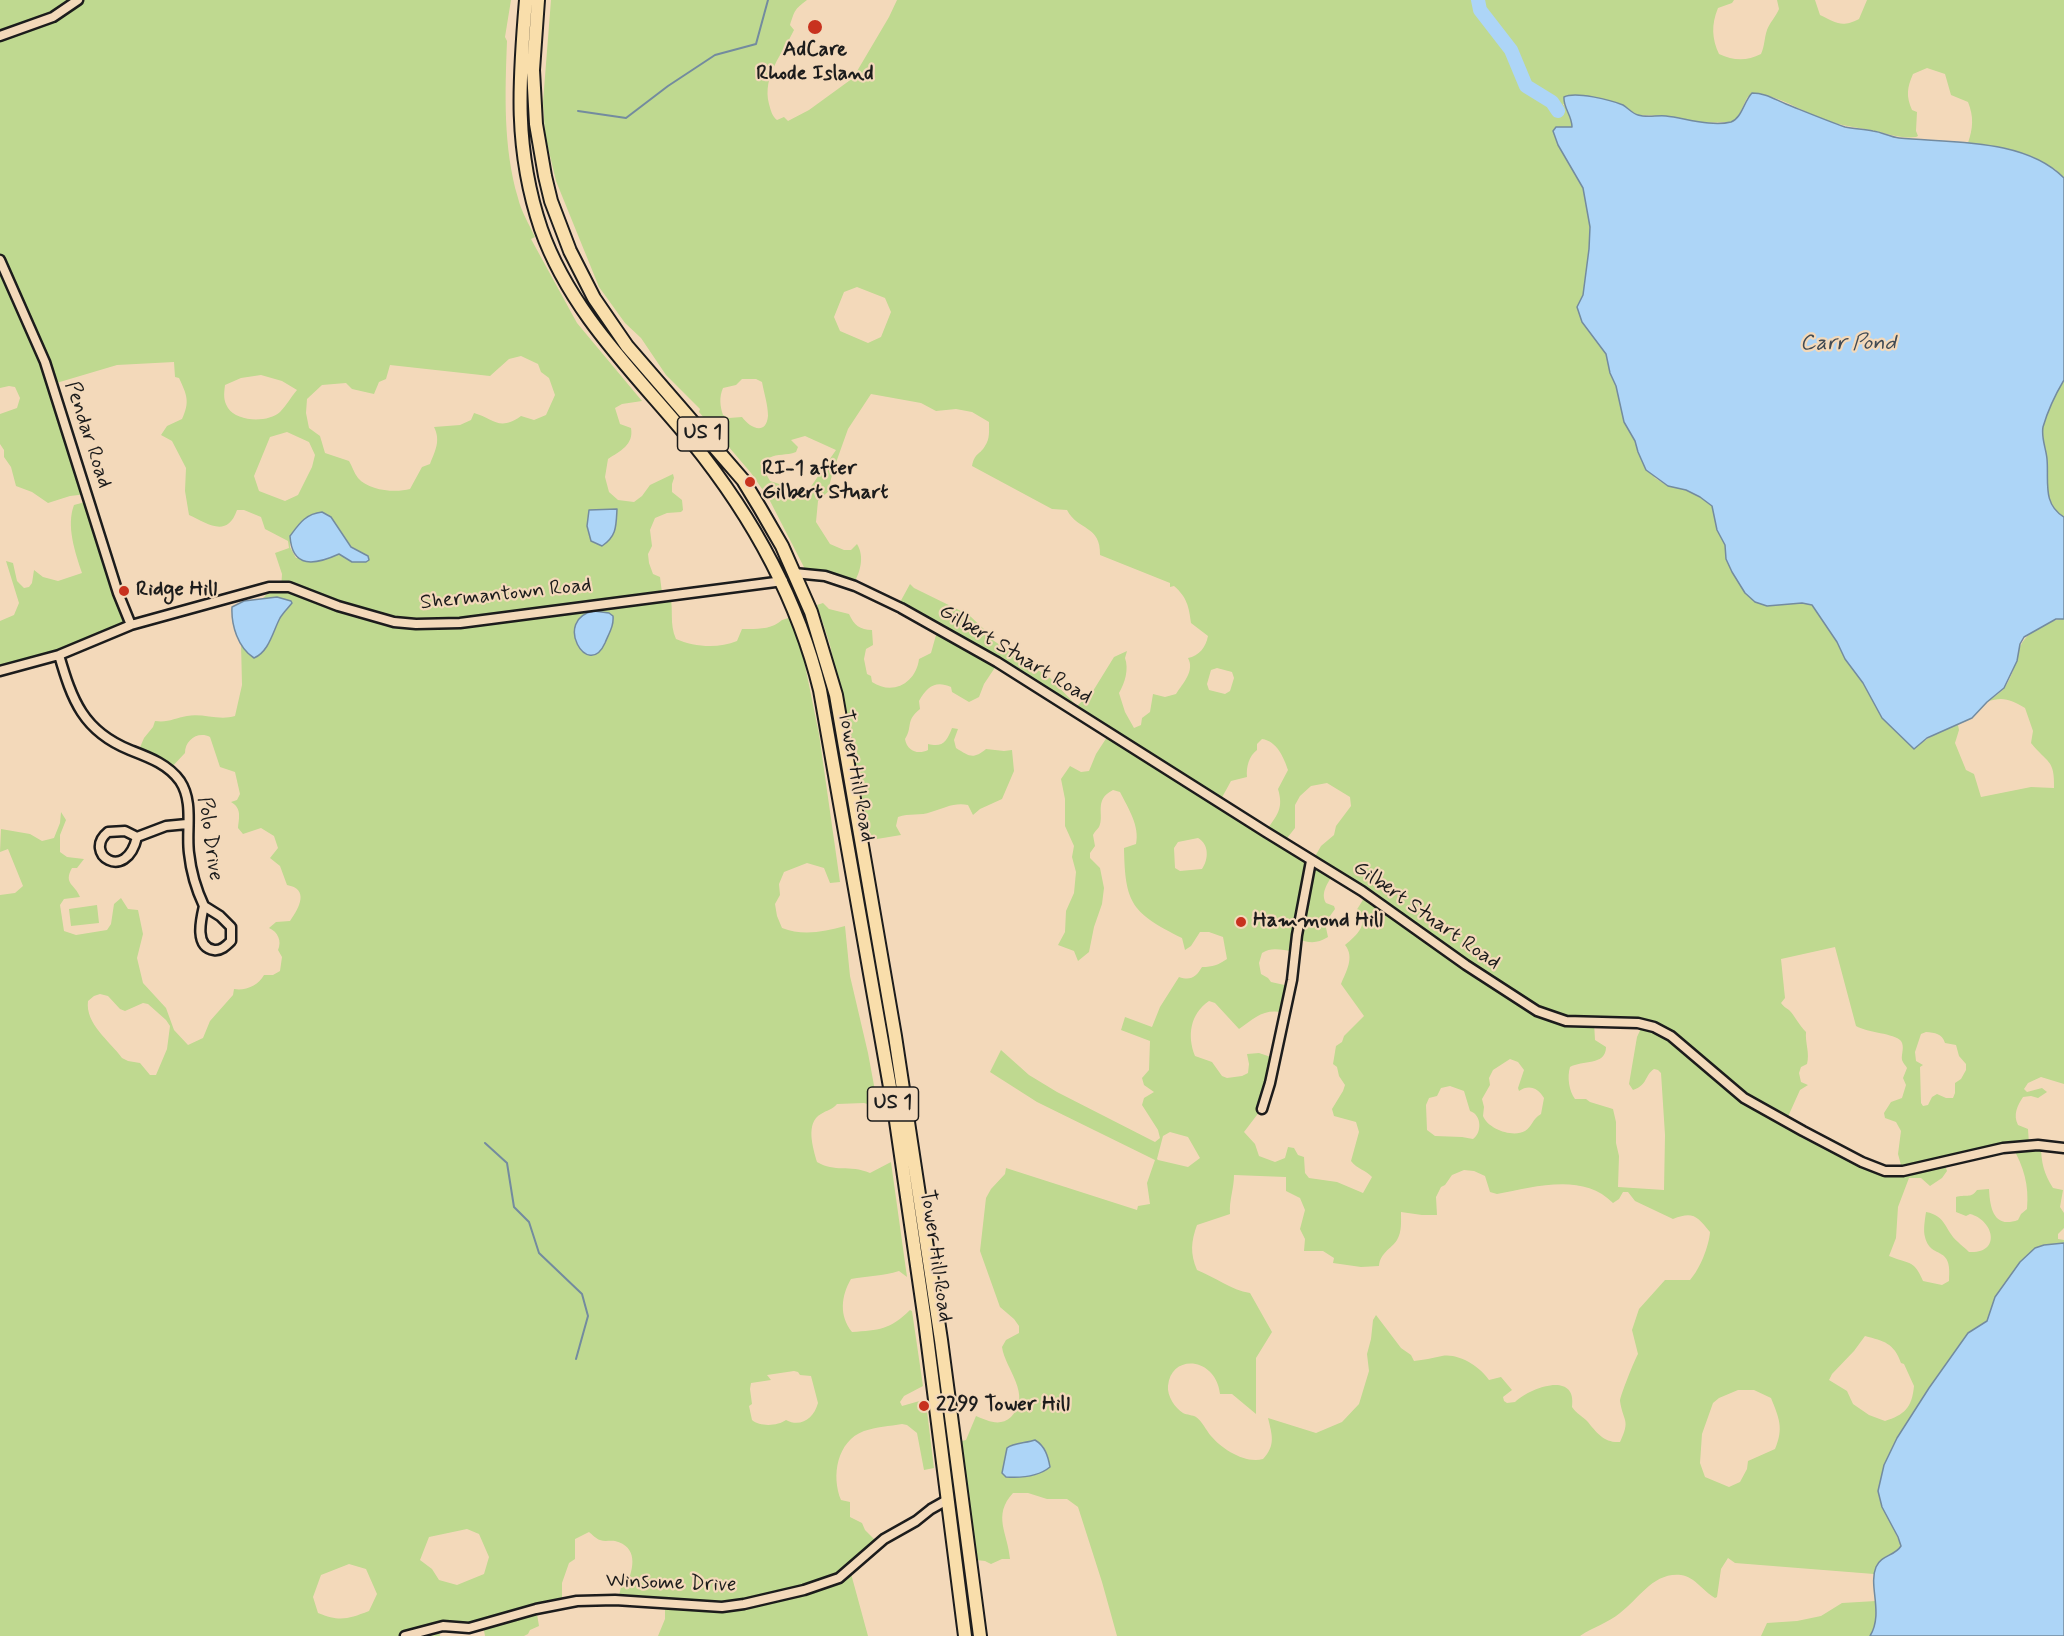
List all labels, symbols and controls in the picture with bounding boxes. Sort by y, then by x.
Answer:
marker: AdCare Rhode Island [806,18,824,36]
place label: AdCare Rhode Island [756,38,874,88]
water label: Carr Pond [1800,331,1896,357]
street label: Pendar Road [58,378,116,492]
road number: US 1 [678,417,728,451]
place label: RI-1 after Gilbert Stuart [762,457,888,507]
marker: RI-1 after Gilbert Stuart [743,475,757,489]
street label: Shermantown Road [419,573,593,617]
place label: Ridge Hill [136,578,217,604]
marker: Ridge Hill [117,584,131,598]
street label: Gilbert Stuart Road [934,599,1096,711]
street label: Tower Hill Road [831,708,879,844]
street label: Polo Drive [191,795,227,883]
street label: Gilbert Stuart Road [1347,856,1505,976]
place label: Hammond Hill [1253,909,1383,935]
marker: Hammond Hill [1234,915,1248,929]
road number: US 1 [868,1087,918,1121]
street label: Tower Hill Road [913,1188,957,1324]
place label: 2299 Tower Hill [936,1393,1070,1419]
marker: 2299 Tower Hill [917,1399,931,1413]
street label: Winsome Drive [605,1569,737,1599]

